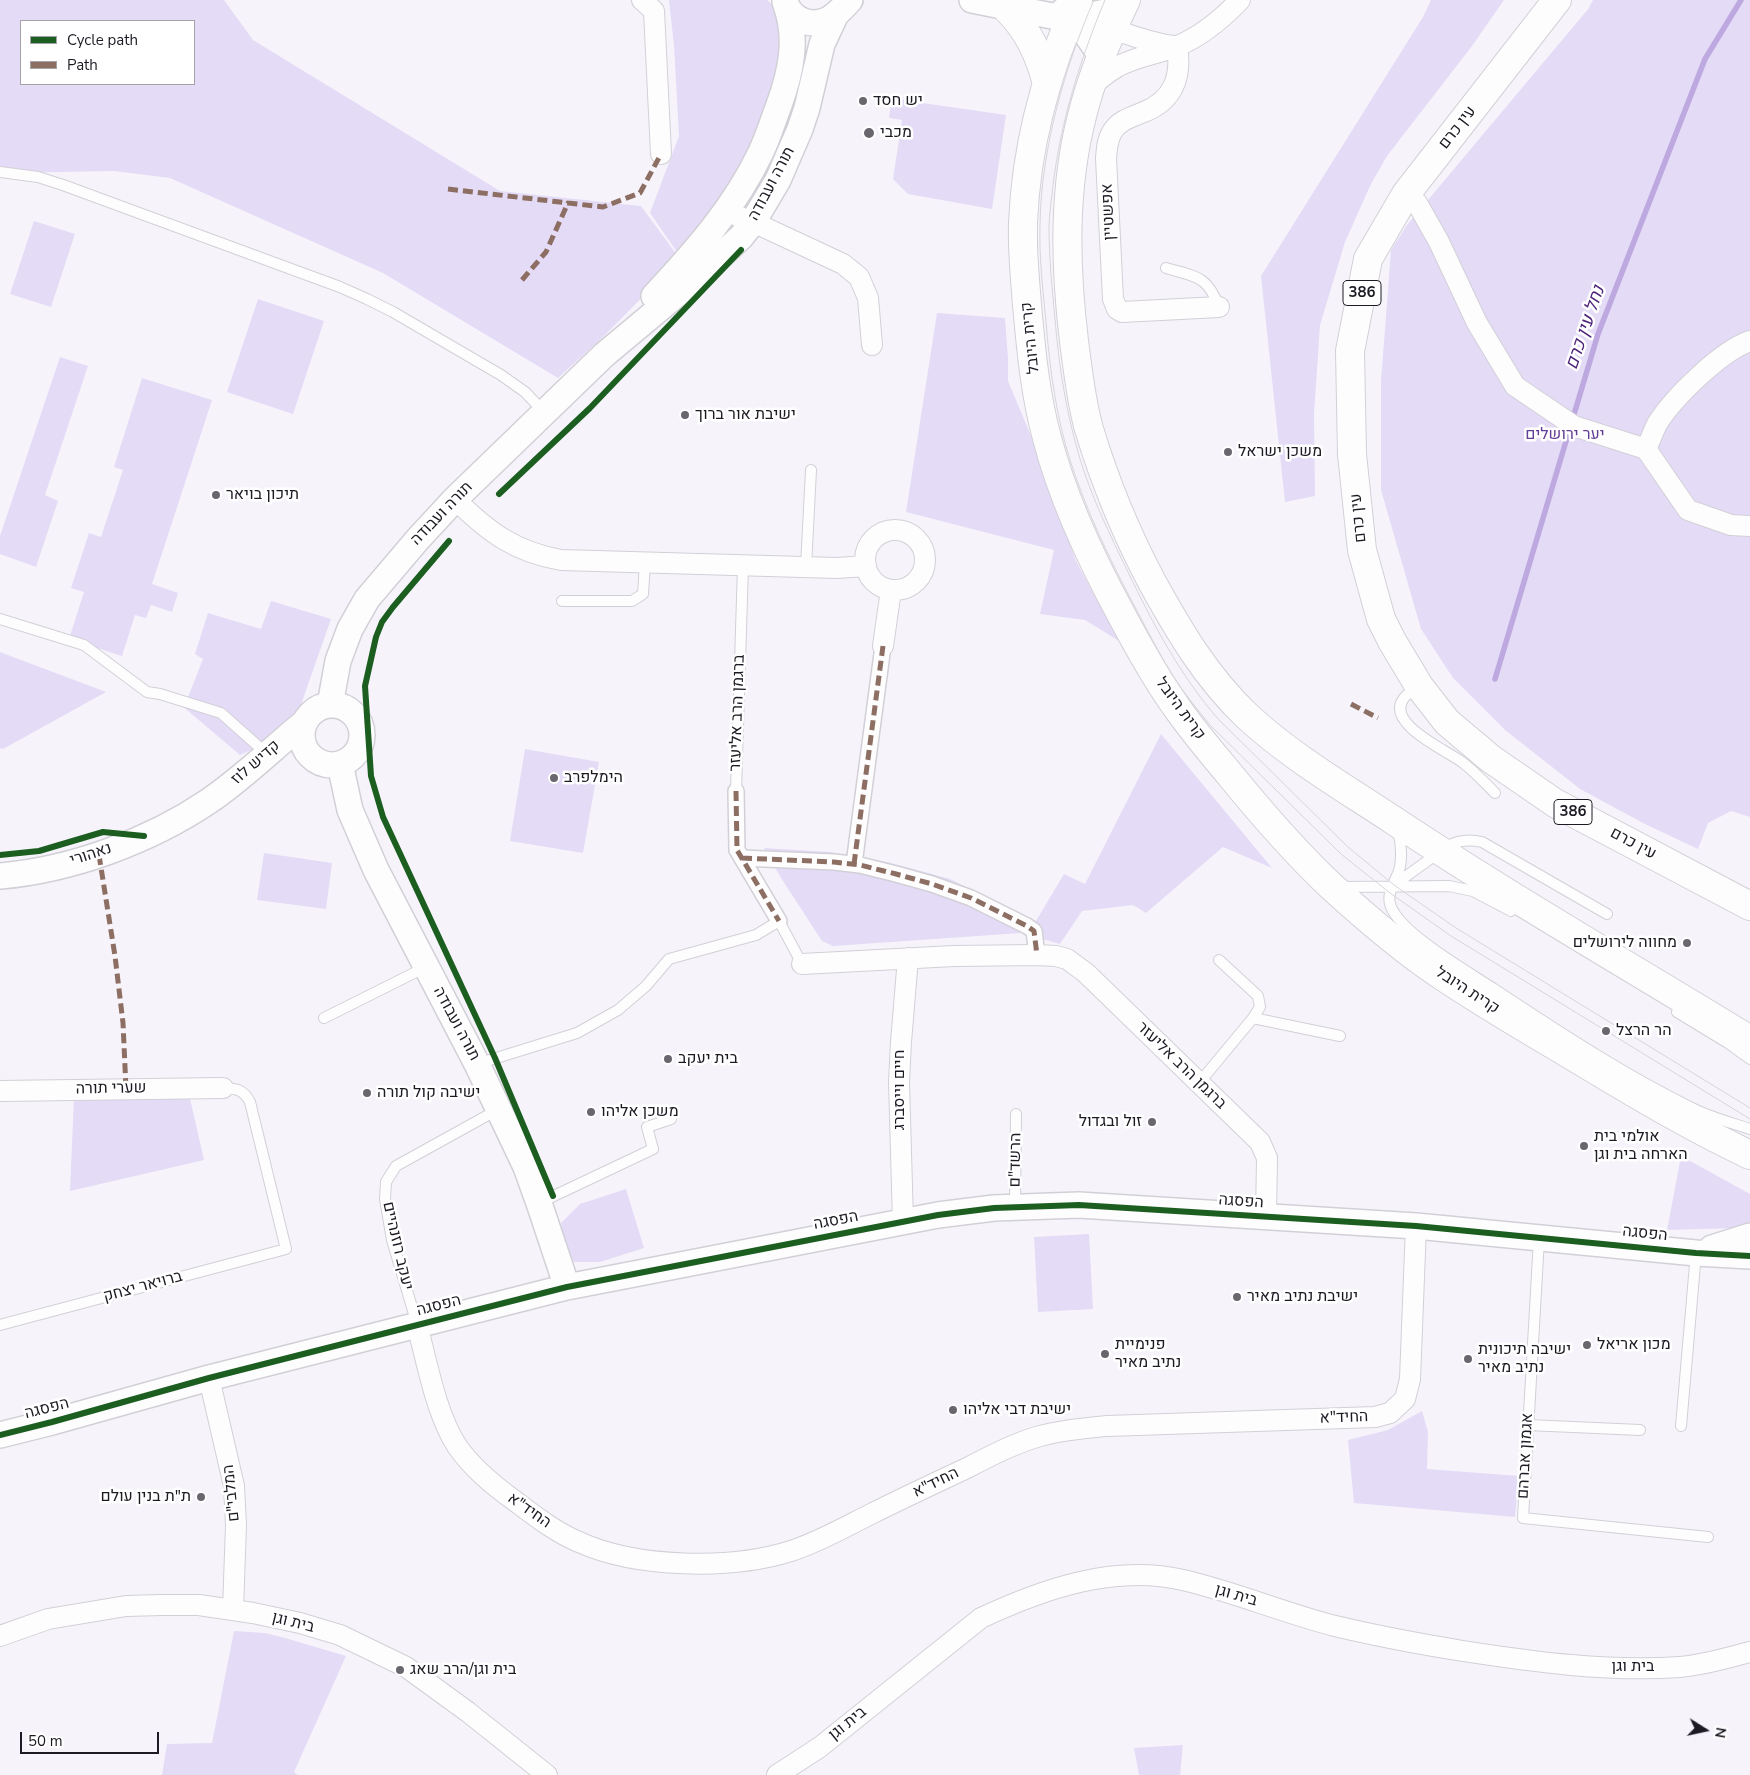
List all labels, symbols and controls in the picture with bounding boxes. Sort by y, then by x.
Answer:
legend [20,20,195,85]
text: Cycle path [67,30,138,50]
text: Path [67,55,98,75]
place label: יש חסד [873,91,923,111]
marker: יש חסד [857,95,869,107]
street label: עין כרם [1435,103,1481,153]
place label: מכבי [880,123,912,143]
marker: מכבי [862,126,876,140]
street label: תורה ועבודה [745,144,799,224]
street label: אפשטיין [1098,183,1120,241]
road number: 386 [1343,280,1381,306]
water label: נחל עין כרם [1562,283,1610,373]
street label: קרית היובל [1018,301,1044,375]
place label: ישיבת אור ברוך [695,405,796,425]
marker: ישיבת אור ברוך [679,409,691,421]
park label: יער ירושלים [1525,425,1605,445]
place label: משכן ישראל [1238,442,1322,462]
marker: משכן ישראל [1222,446,1234,458]
street label: תורה ועבודה [407,478,477,550]
place label: תיכון בויאר [226,485,299,505]
marker: תיכון בויאר [210,489,222,501]
street label: עין כרם [1347,492,1371,544]
street label: ברגמן הרב אליעזר [726,654,750,772]
street label: קרית היובל [1151,674,1209,744]
street label: קדיש לוז [228,737,284,789]
place label: הימלפרב [564,768,623,788]
marker: הימלפרב [548,772,560,784]
road number: 386 [1554,800,1592,824]
street label: עין כרם [1607,824,1659,864]
street label: נאהורי [68,839,114,871]
place label: מחווה לירושלים [1573,933,1677,953]
marker: מחווה לירושלים [1681,937,1693,949]
street label: קרית היובל [1431,963,1503,1019]
street label: תורה ועבודה [429,984,483,1064]
street label: ברגמן הרב אליעזר [1132,1018,1230,1114]
place label: הר הרצל [1616,1021,1672,1041]
marker: הר הרצל [1600,1025,1612,1037]
place label: בית יעקב [678,1049,738,1069]
street label: חיים וייסברג [890,1050,910,1130]
marker: בית יעקב [662,1053,674,1065]
street label: שערי תורה [75,1079,147,1099]
place label: ישיבה קול תורה [377,1083,480,1103]
marker: ישיבה קול תורה [361,1087,373,1099]
place label: משכן אליהו [601,1102,679,1122]
marker: משכן אליהו [585,1106,597,1118]
place label: זול ובגדול [1079,1112,1142,1132]
marker: זול ובגדול [1146,1116,1158,1128]
place label: אולמי בית הארחה בית וגן [1594,1127,1688,1165]
street label: הרשד"ם [1006,1132,1026,1188]
marker: אולמי בית הארחה בית וגן [1578,1140,1590,1152]
street label: הפסגה [1218,1191,1264,1213]
street label: יעקב רוזנהיים [378,1200,416,1292]
street label: הפסגה [812,1207,860,1235]
street label: הפסגה [1622,1222,1668,1246]
street label: ברויאר יצחק [101,1267,185,1307]
place label: ישיבת נתיב מאיר [1247,1287,1358,1307]
street label: הפסגה [415,1291,463,1321]
marker: ישיבת נתיב מאיר [1231,1291,1243,1303]
place label: פנימיית נתיב מאיר [1115,1335,1181,1373]
place label: מכון אריאל [1597,1335,1671,1355]
marker: מכון אריאל [1581,1339,1593,1351]
place label: ישיבה תיכונית נתיב מאיר [1478,1340,1571,1378]
marker: פנימיית נתיב מאיר [1099,1348,1111,1360]
marker: ישיבה תיכונית נתיב מאיר [1462,1353,1474,1365]
street label: הפסגה [23,1394,71,1424]
place label: ישיבת דבי אליהו [963,1400,1071,1420]
marker: ישיבת דבי אליהו [947,1404,959,1416]
street label: החיד"א [1319,1408,1369,1428]
street label: אגמון אברהם [1514,1412,1538,1500]
street label: המלבי"ם [219,1463,245,1523]
street label: החיד"א [910,1464,962,1502]
place label: ת"ת בנין עולם [101,1487,191,1507]
street label: החיד"א [504,1489,554,1533]
marker: ת"ת בנין עולם [195,1491,207,1503]
street label: בית וגן [1213,1581,1259,1611]
street label: בית וגן [270,1608,316,1638]
street label: בית וגן [1612,1657,1654,1677]
place label: בית וגן/הרב שאג [410,1660,516,1680]
marker: בית וגן/הרב שאג [394,1664,406,1676]
street label: בית וגן [825,1703,871,1745]
north arrow [1680,1705,1730,1755]
scale bar [22,1722,161,1754]
text: N [1710,1726,1731,1739]
text: 50 m [28,1731,63,1751]

